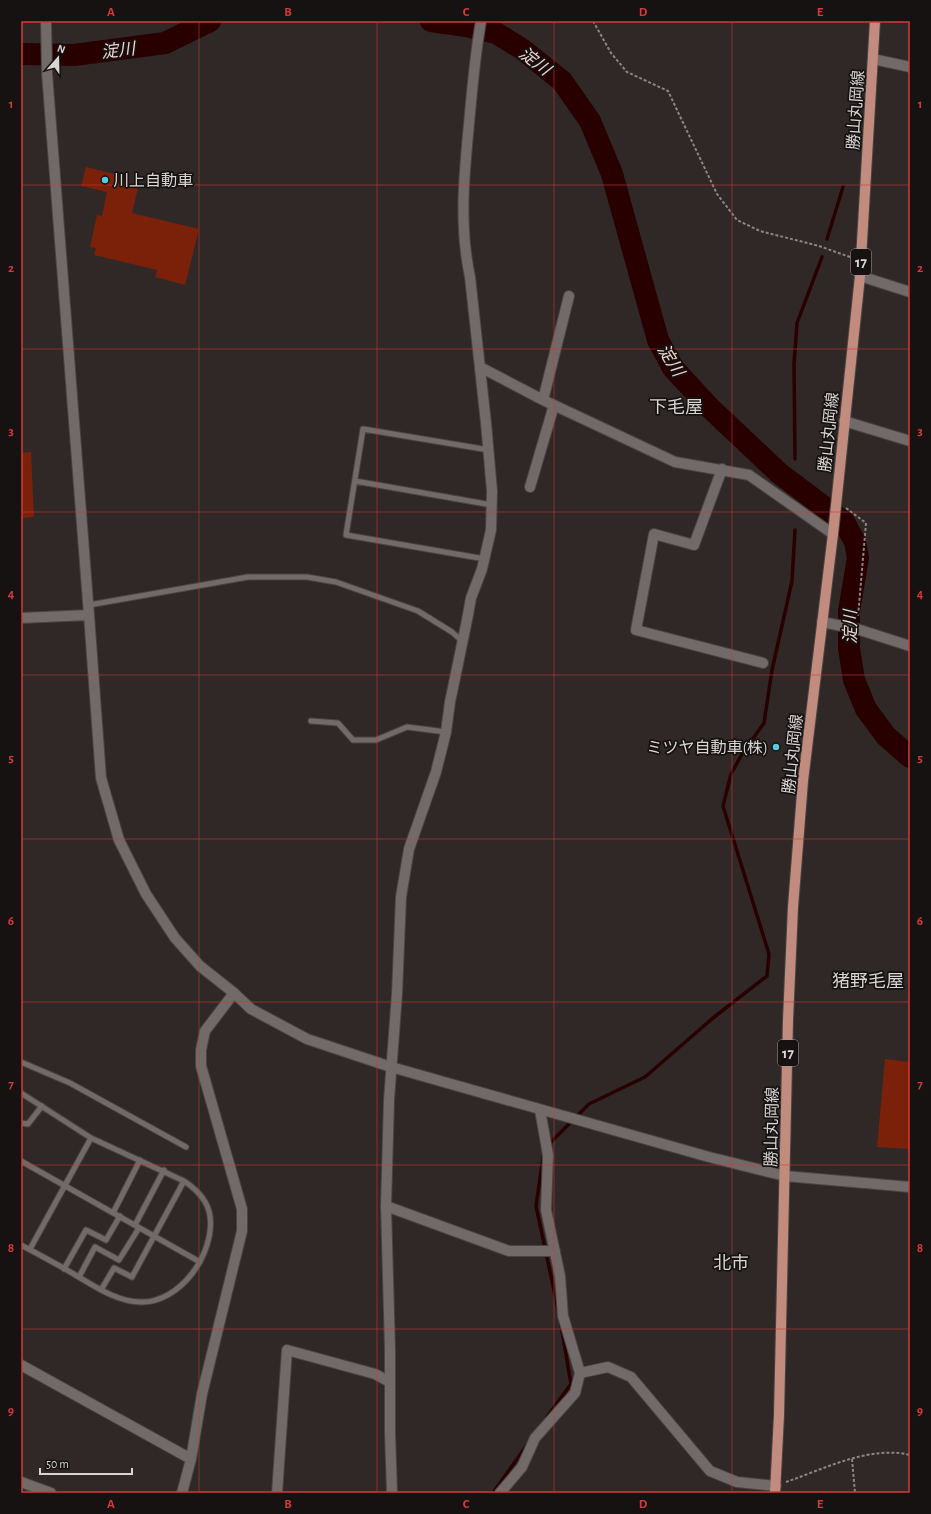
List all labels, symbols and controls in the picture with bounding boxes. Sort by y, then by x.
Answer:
text: A [107,6,115,19]
text: B [284,6,292,19]
text: C [463,6,470,19]
text: D [639,6,648,19]
text: E [817,6,824,19]
north arrow [38,38,78,78]
water label: 淀川 [100,39,138,61]
text: N [56,43,67,56]
water label: 淀川 [516,44,556,80]
street label: 勝山丸岡線 [844,70,867,151]
text: 1 [9,98,13,111]
text: 1 [918,98,922,111]
place label: 川上自動車 [113,172,193,189]
marker: 川上自動車 [100,175,110,185]
road number: 17 [851,249,871,275]
text: 2 [8,262,14,275]
text: 2 [917,262,923,275]
water label: 淀川 [654,341,689,381]
street label: 勝山丸岡線 [816,391,841,473]
district label: 下毛屋 [649,397,703,417]
text: 3 [8,425,14,438]
text: 3 [917,425,923,438]
text: 4 [8,588,15,601]
text: 4 [917,588,924,601]
water label: 淀川 [841,608,859,644]
street label: 勝山丸岡線 [780,713,805,795]
place label: ミツヤ自動車(株) [646,739,768,756]
marker: ミツヤ自動車(株) [771,742,781,752]
text: 5 [8,752,14,765]
text: 5 [917,752,923,765]
text: 6 [8,915,14,928]
text: 6 [917,915,923,928]
district label: 猪野毛屋 [832,971,904,991]
road number: 17 [778,1040,798,1066]
text: 7 [8,1078,14,1091]
text: 7 [917,1078,923,1091]
street label: 勝山丸岡線 [762,1087,781,1167]
text: 8 [8,1242,14,1255]
text: 8 [917,1242,923,1255]
district label: 北市 [713,1253,749,1273]
text: 9 [8,1405,14,1418]
text: 9 [917,1405,923,1418]
scale bar [40,1450,132,1476]
text: 50 m [46,1458,69,1470]
text: A [107,1498,115,1511]
text: B [284,1498,292,1511]
text: C [463,1498,470,1511]
text: D [639,1498,648,1511]
text: E [817,1498,824,1511]

